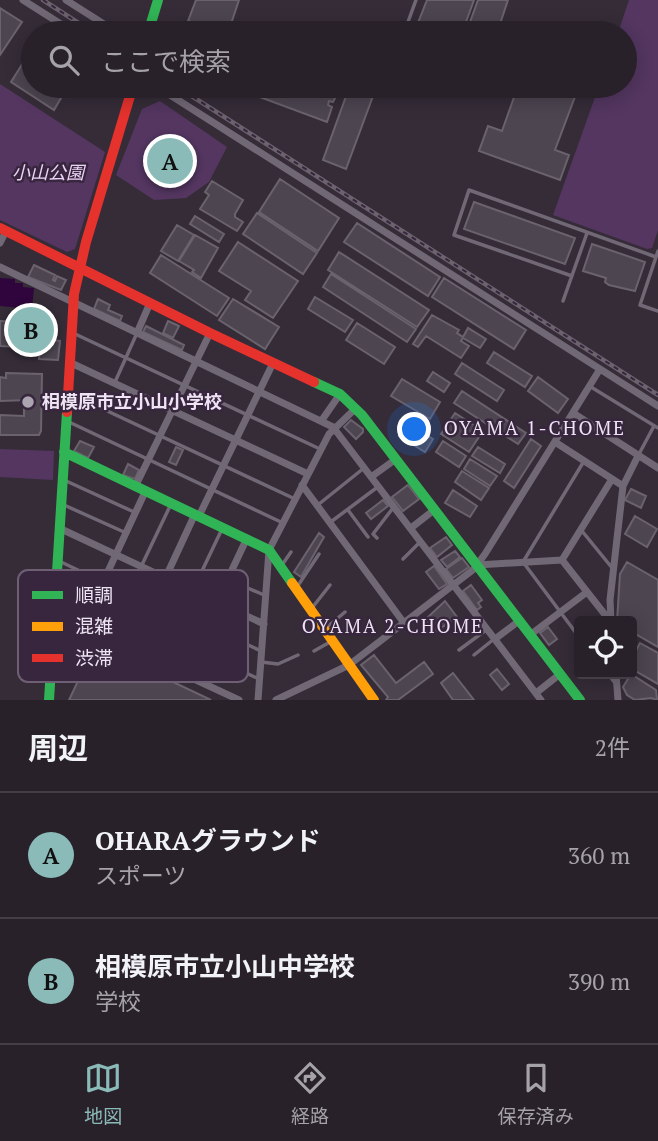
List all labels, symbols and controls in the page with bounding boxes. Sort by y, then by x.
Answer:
search box [21,21,637,98]
icon: search [45,41,83,79]
text: ここで検索 [101,44,231,78]
pin: A [147,135,193,187]
park label: 小山公園 [12,160,87,184]
pin: B [8,304,54,356]
place label: 相模原市立小山小学校 [42,389,222,413]
marker: 相模原市立小山小学校 [20,394,36,410]
your location [397,412,431,446]
district label: OYAMA 1-CHOME [444,415,626,440]
legend [18,570,248,682]
text: 順調 [75,582,113,607]
text: 混雑 [75,613,113,638]
district label: OYAMA 2-CHOME [302,613,484,638]
map controls [574,616,637,679]
button: locate [574,616,637,679]
text: 渋滞 [75,645,113,670]
text: 周辺 [28,728,88,768]
text: 2件 [595,732,630,763]
text: OHARAグラウンド [95,823,321,857]
text: A [43,840,59,871]
text: 360 m [568,840,630,871]
text: スポーツ [95,860,187,891]
text: 相模原市立小山中学校 [95,949,355,983]
text: B [44,966,58,997]
text: 390 m [568,966,630,997]
text: 学校 [95,986,141,1017]
tab: 地図 [84,1059,122,1128]
tab: 経路 [291,1059,329,1128]
tab: 保存済み [498,1059,574,1128]

